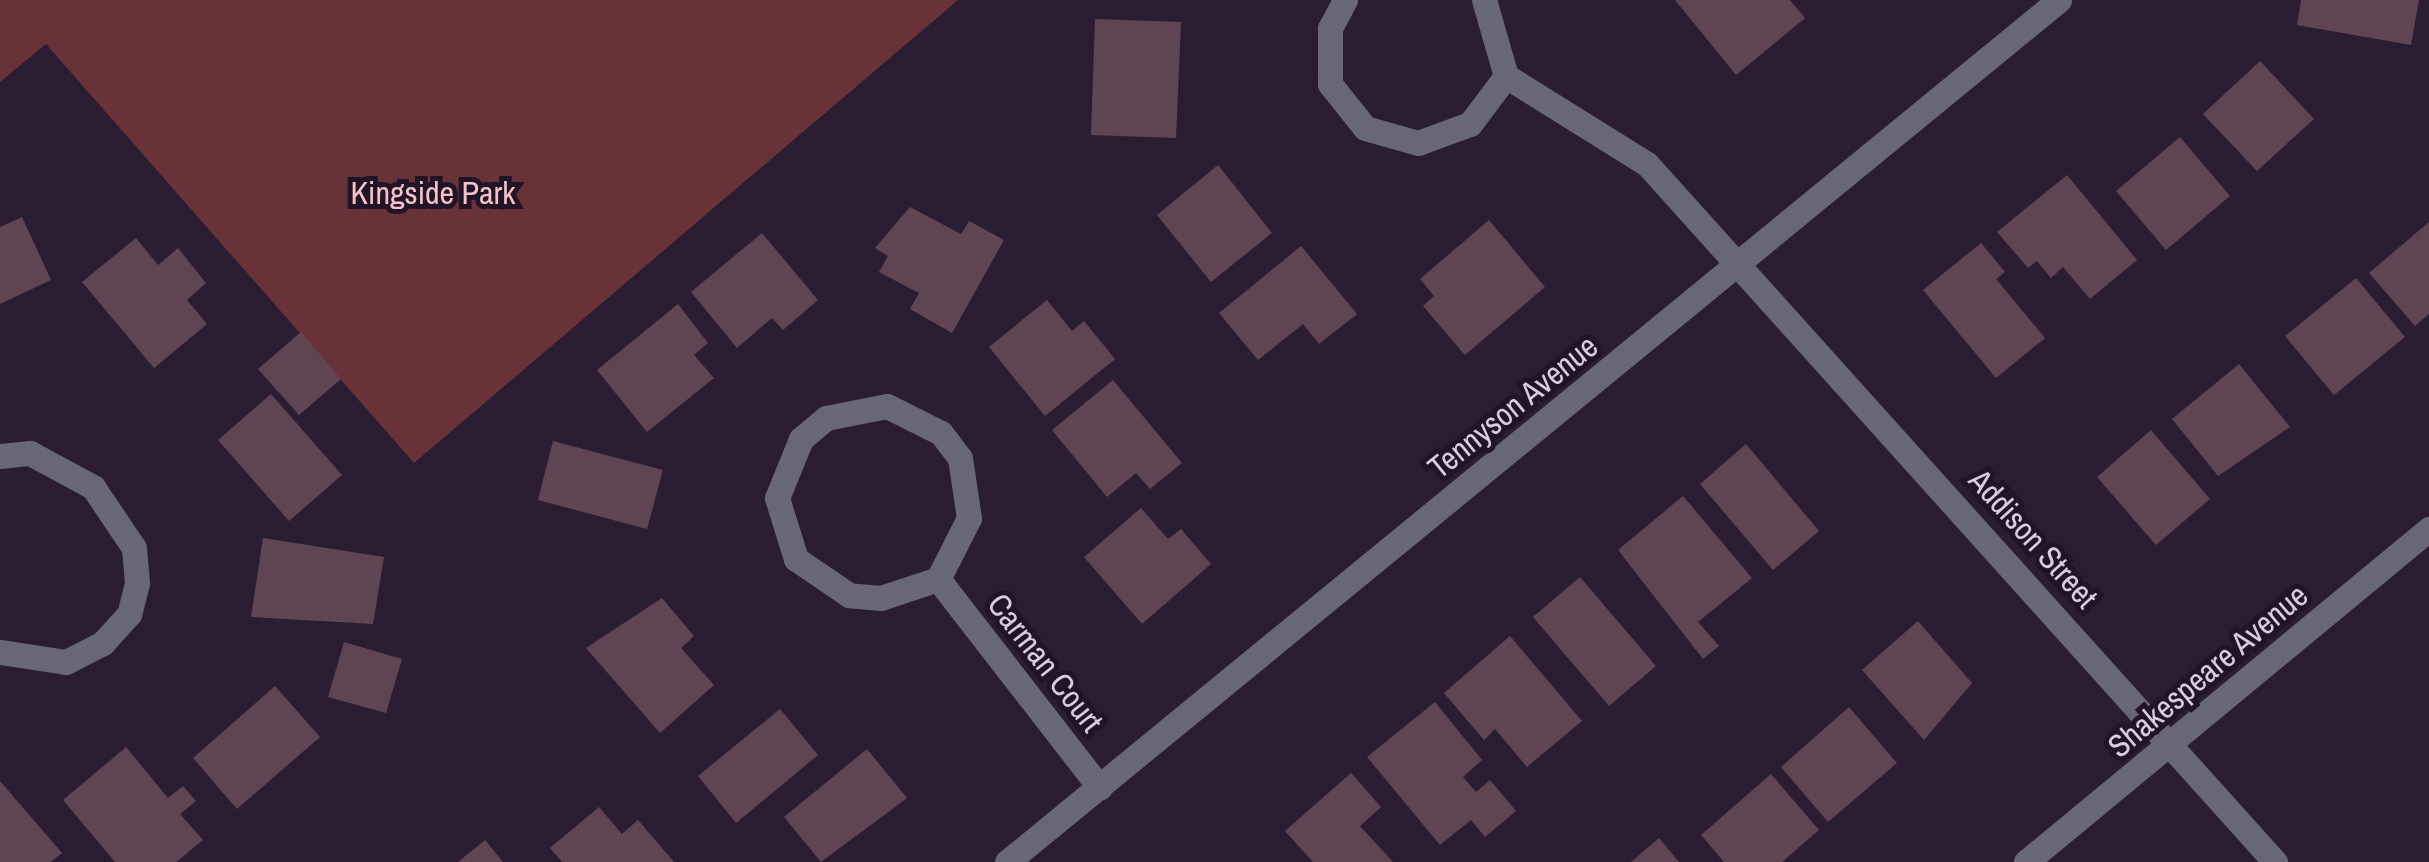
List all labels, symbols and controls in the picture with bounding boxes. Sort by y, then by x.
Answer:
park label: Kingside Park [351,174,515,212]
street label: Tennyson Avenue [1420,327,1606,487]
street label: Addison Street [1961,462,2105,616]
street label: Shakespeare Avenue [2100,576,2316,766]
street label: Carman Court [979,586,1111,740]

